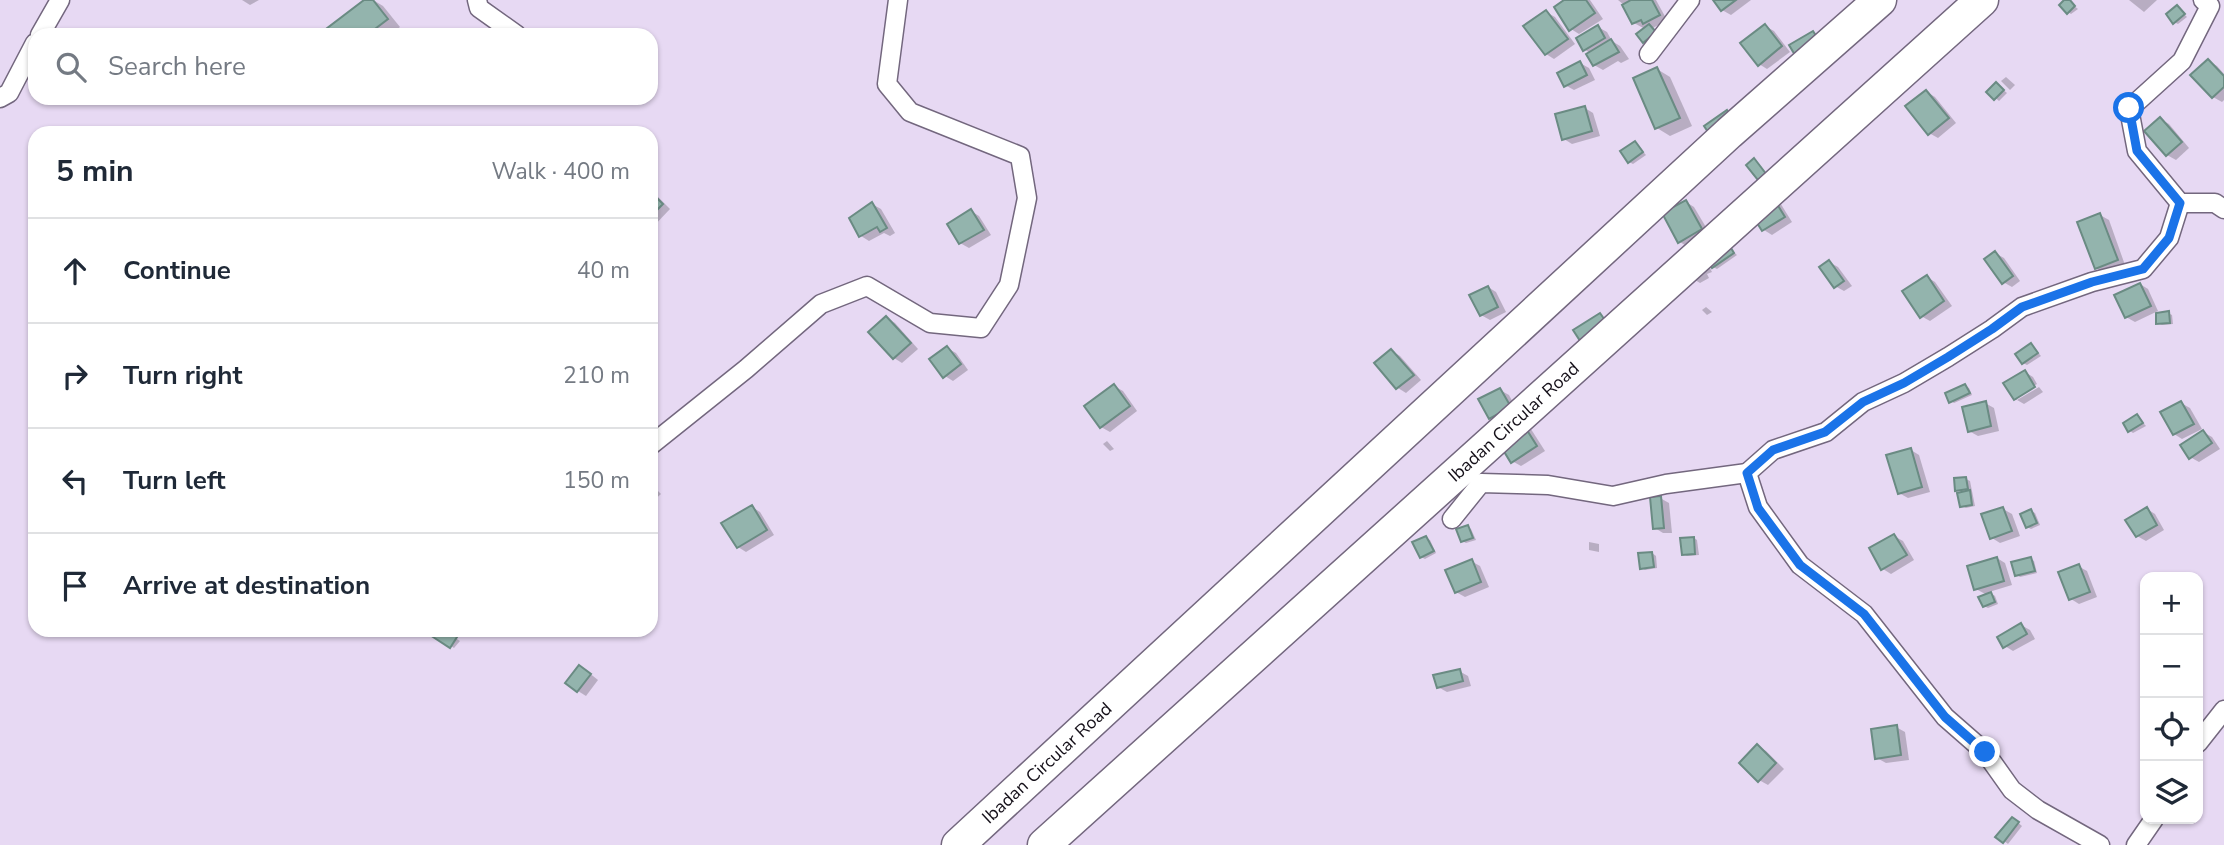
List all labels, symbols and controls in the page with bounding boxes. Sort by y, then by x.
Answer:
search box [28,28,658,105]
icon: search [52,48,90,86]
text: Search here [108,49,246,84]
route start [2113,92,2144,123]
text: 5 min [56,151,134,192]
text: Walk · 400 m [491,156,630,187]
icon: ahead [56,252,94,290]
text: Continue [123,253,231,288]
text: 40 m [577,255,630,286]
icon: right [56,357,94,395]
street label: Ibadan Circular Road [1443,357,1584,487]
text: Turn right [123,358,242,393]
text: 210 m [563,360,630,391]
icon: left [56,462,94,500]
text: Turn left [123,463,226,498]
text: 150 m [563,465,630,496]
icon: arrive [56,567,94,605]
text: Arrive at destination [123,568,370,603]
map controls [2140,572,2203,824]
button: + [2140,572,2203,635]
button: − [2140,635,2203,698]
street label: Ibadan Circular Road [977,697,1117,829]
button: locate [2140,698,2203,761]
route end [1969,736,2000,767]
button: layers [2140,761,2203,824]

